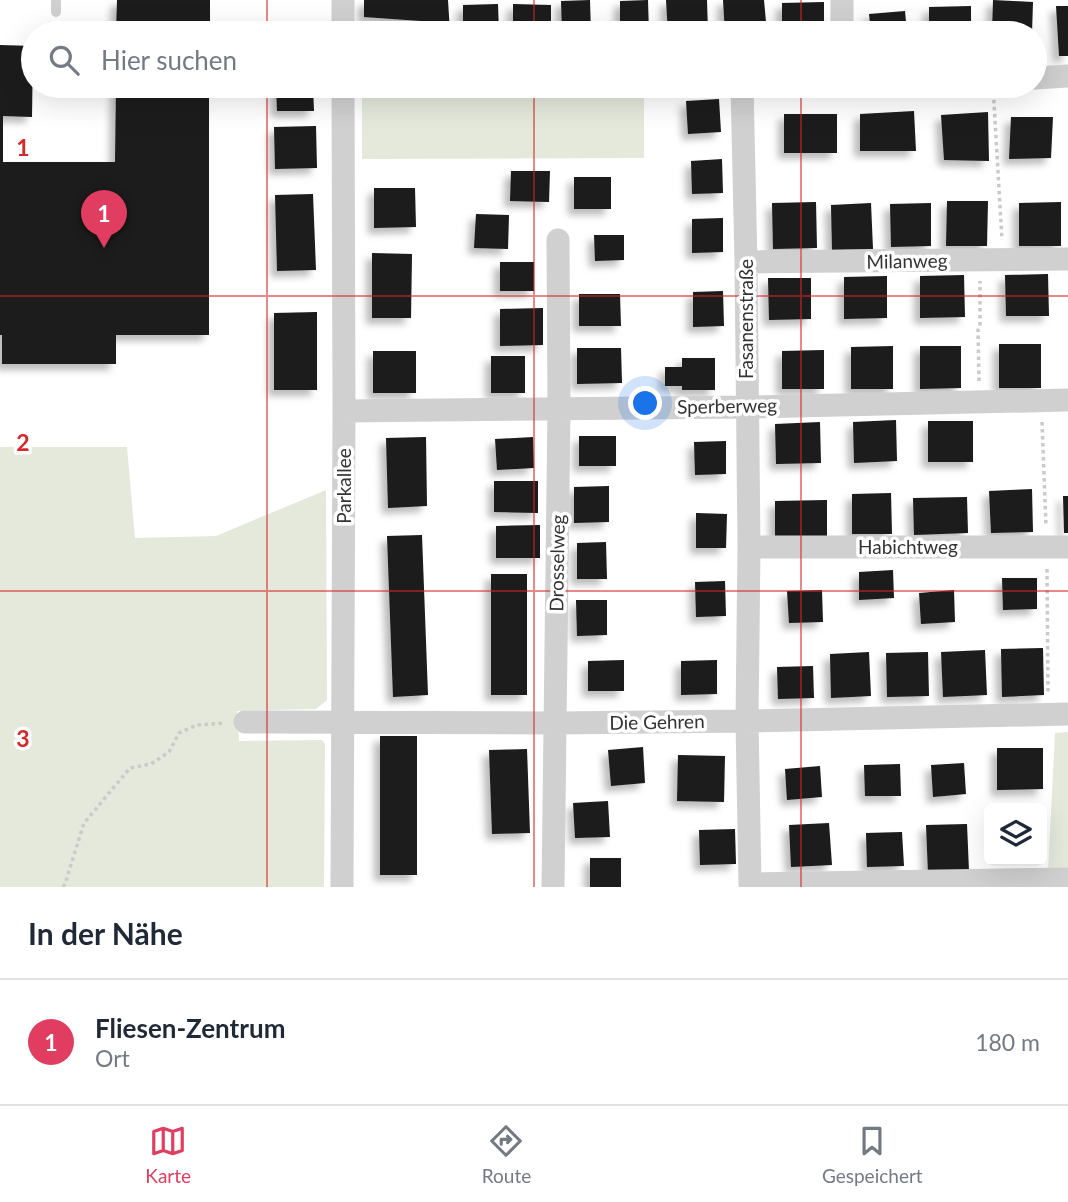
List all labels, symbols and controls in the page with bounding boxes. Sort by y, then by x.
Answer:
search box [21,21,1047,98]
icon: search [45,41,83,79]
text: Hier suchen [101,44,237,76]
text: 1 [16,133,30,161]
pin: 1 [81,190,127,248]
street label: Milanweg [866,248,948,273]
street label: Fasanenstraße [734,259,757,379]
your location [628,386,662,420]
street label: Sperberweg [677,393,777,418]
text: 2 [16,428,30,456]
street label: Parkallee [332,448,355,524]
street label: Drosselweg [544,514,569,612]
street label: Habichtweg [858,535,958,558]
street label: Die Gehren [609,709,705,734]
text: 3 [16,724,30,752]
map controls [984,803,1047,866]
button: layers [984,803,1047,866]
text: In der Nähe [28,915,183,951]
text: Fliesen-Zentrum [95,1012,285,1044]
text: 1 [44,1028,58,1056]
text: 180 m [975,1028,1040,1056]
text: Ort [95,1044,130,1072]
tab: Karte [145,1122,191,1187]
tab: Route [482,1122,531,1187]
tab: Gespeichert [822,1122,923,1187]

